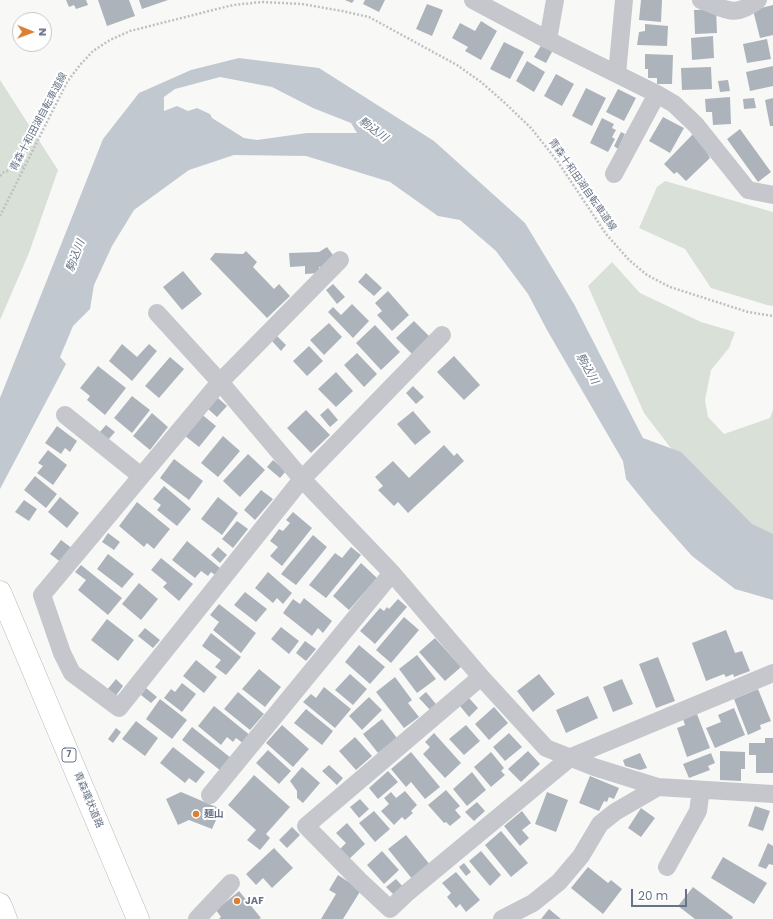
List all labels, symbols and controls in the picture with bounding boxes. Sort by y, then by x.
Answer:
north arrow [12,12,52,52]
text: N [35,28,51,36]
street label: 青森十和田湖自転車道線 [8,71,70,173]
water label: 駒込川 [356,115,390,145]
street label: 青森十和田湖自転車道線 [546,137,618,233]
water label: 駒込川 [64,238,88,274]
water label: 駒込川 [573,351,601,387]
road number: 7 [62,748,76,762]
street label: 青森環状道路 [71,770,105,830]
place label: 麺山 [204,808,224,820]
marker: 麺山 [191,809,201,819]
scale bar [633,881,689,907]
text: 20 m [638,887,668,904]
place label: JAF [245,895,264,907]
marker: JAF [232,896,242,906]

